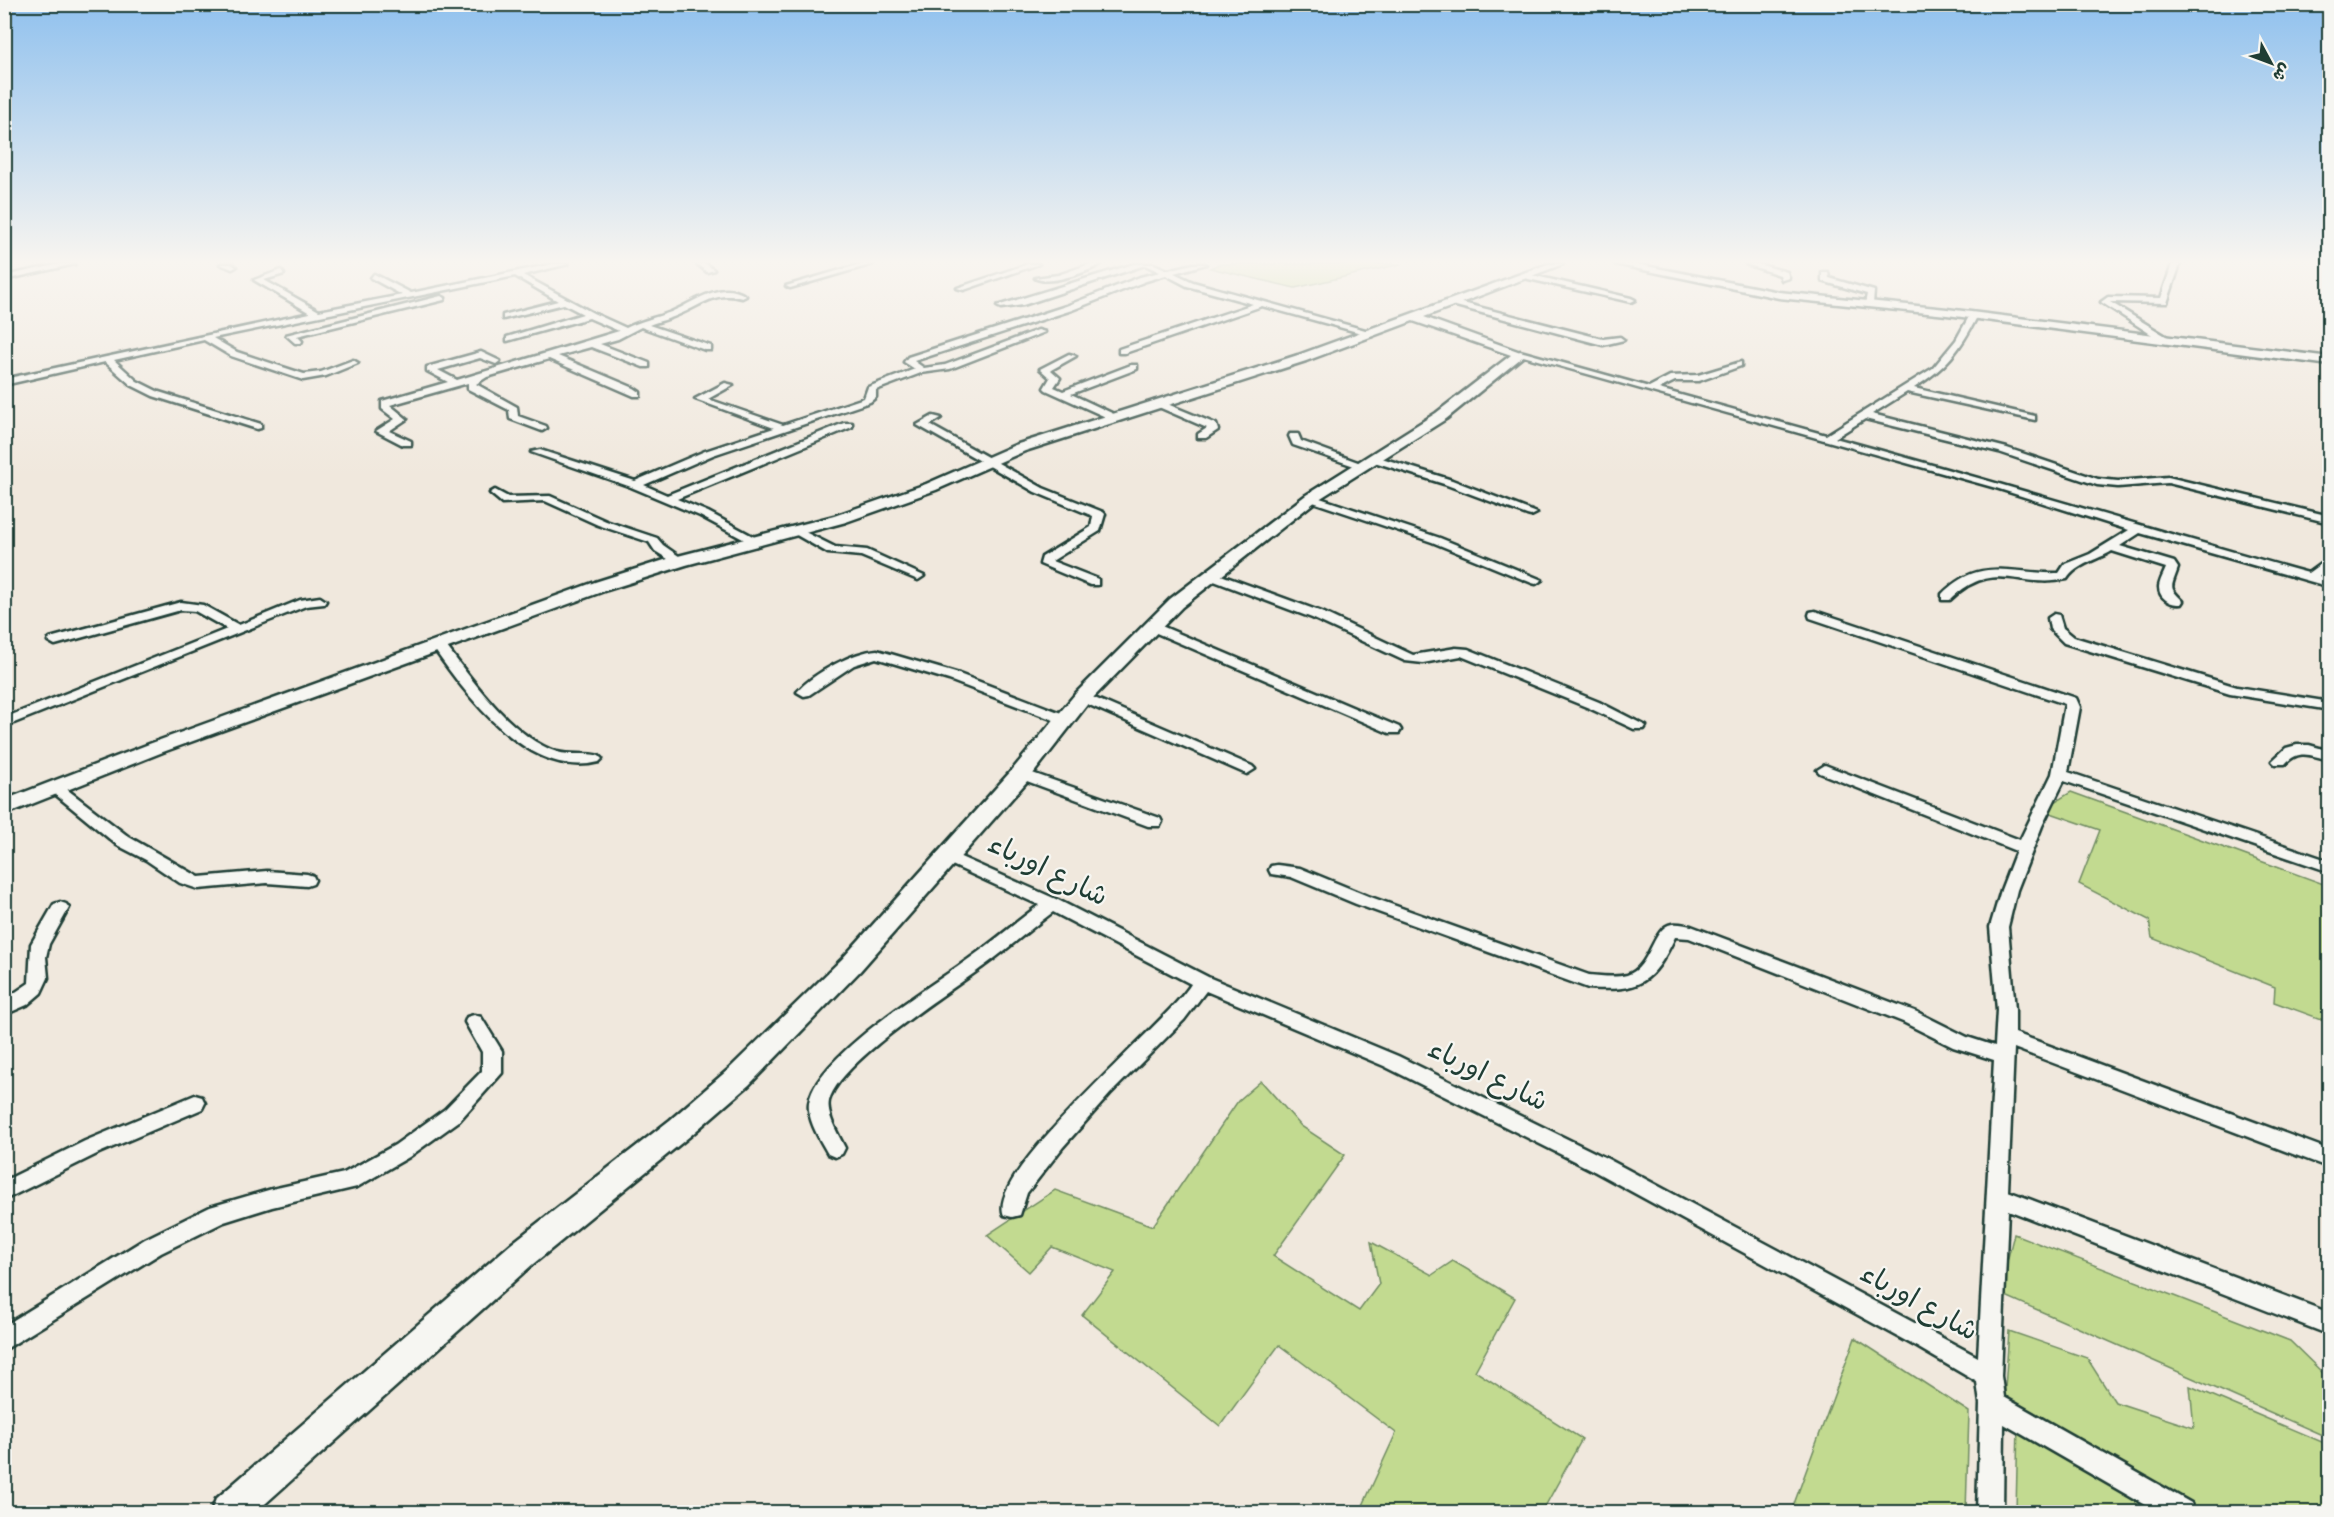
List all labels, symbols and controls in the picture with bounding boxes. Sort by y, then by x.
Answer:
north arrow [2241,33,2301,93]
text: ش [2266,57,2296,86]
street label: شارع اورباء [980,825,1114,919]
street label: شارع اورباء [1420,1030,1554,1124]
street label: شارع اورباء [1851,1255,1985,1353]

